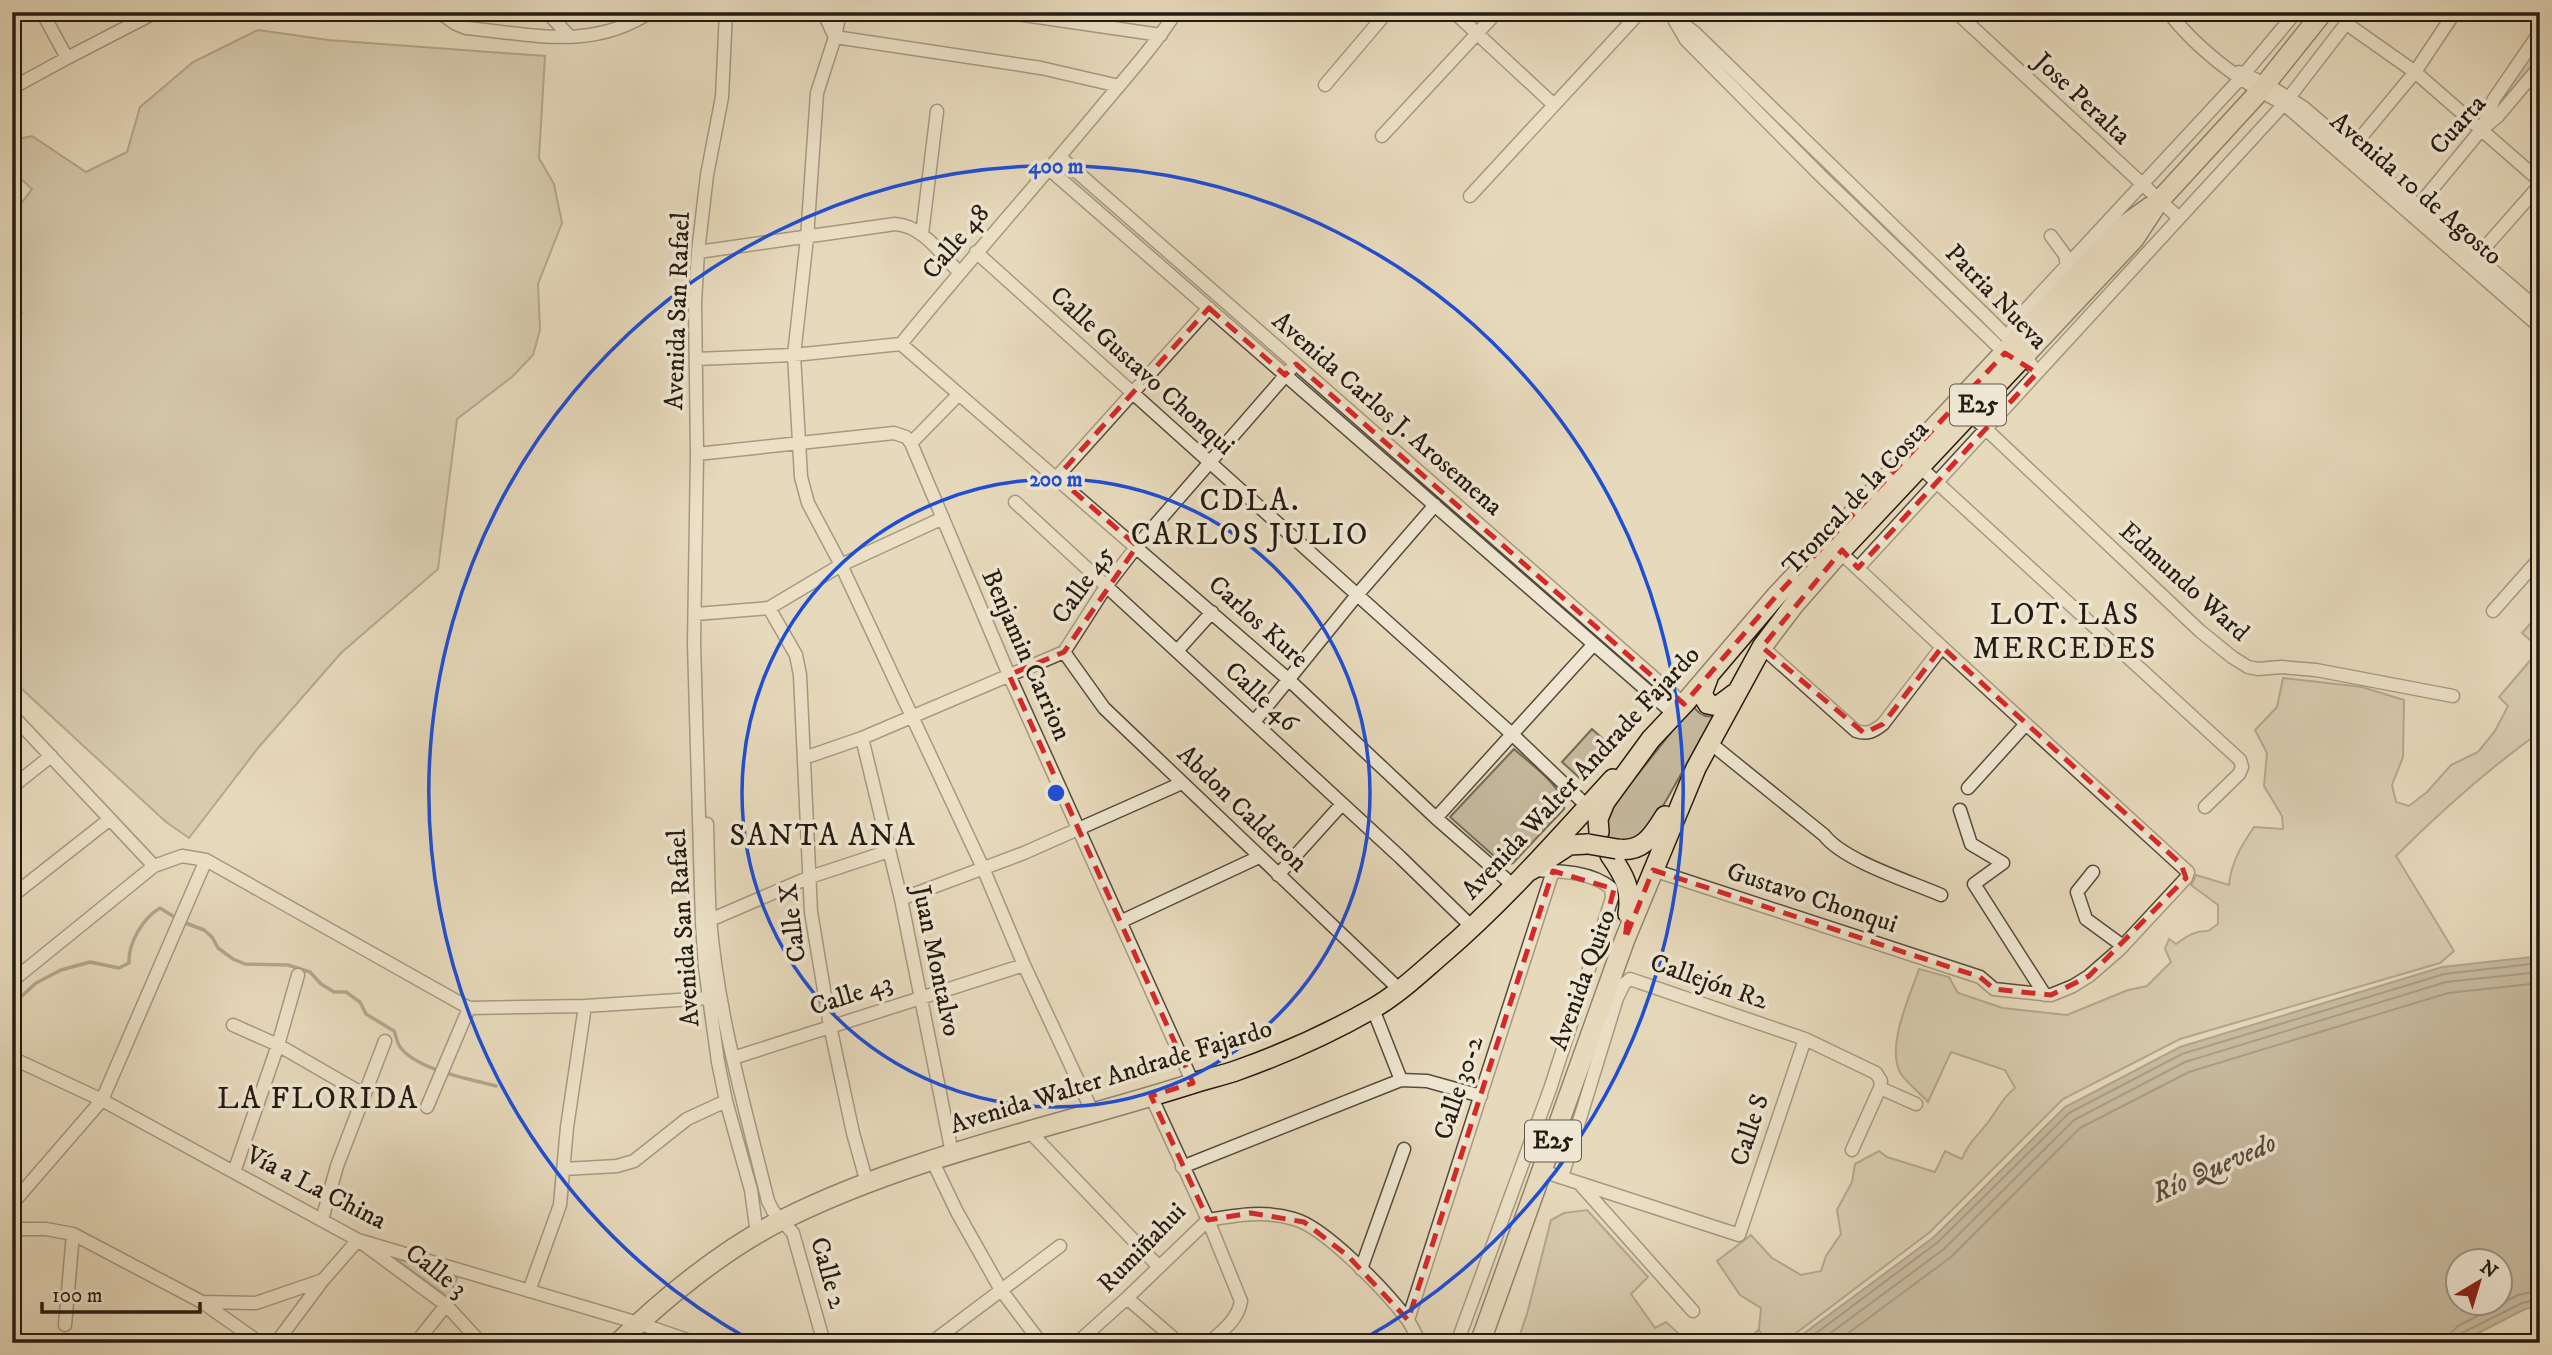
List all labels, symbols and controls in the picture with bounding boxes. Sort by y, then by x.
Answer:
street label: Jose Peralta [2025,44,2137,152]
street label: Cuarta [2422,88,2494,162]
street label: Avenida 10 de Agosto [2323,105,2509,273]
text: 400 m [1029,154,1084,180]
street label: Calle 48 [915,198,997,286]
street label: Avenida San Rafael [658,211,698,411]
street label: Patria Nueva [1938,237,2054,357]
street label: Calle Gustavo Chonqui [1043,279,1241,463]
street label: Avenida Carlos J. Arosemena [1265,305,1509,523]
road number: E25 [1950,384,2006,426]
street label: Troncal de la Costa [1776,414,1936,582]
text: 200 m [1029,467,1083,493]
district label: CDLA. CARLOS JULIO [1131,483,1369,554]
street label: Edmundo Ward [2112,515,2256,649]
street label: Calle 45 [1044,539,1122,630]
street label: Benjamin Carrion [973,564,1079,746]
street label: Carlos Kure [1201,568,1315,676]
district label: LOT. LAS MERCEDES [1973,597,2157,668]
street label: Avenida Walter Andrade Fajardo [1455,639,1707,907]
street label: Calle 46 [1217,655,1306,740]
street label: Abdon Calderon [1170,738,1315,880]
centre of rings [1044,781,1068,805]
district label: SANTA ANA [729,818,917,855]
street label: Avenida San Rafael [661,828,707,1028]
street label: Gustavo Chonqui [1723,855,1901,941]
street label: Juan Montalvo [904,881,968,1039]
street label: Calle X [772,882,814,964]
street label: Avenida Quito [1542,905,1624,1055]
street label: Callejón R2 [1646,946,1773,1018]
street label: Calle 43 [806,966,896,1024]
street label: Avenida Walter Andrade Fajardo [946,1012,1276,1142]
street label: Calle 30-2 [1427,1032,1491,1144]
district label: LA FLORIDA [217,1081,419,1118]
street label: Calle S [1723,1090,1777,1170]
road number: E25 [1525,1120,1581,1162]
water label: Río Quevedo [2145,1125,2282,1211]
street label: Vía a La China [239,1138,392,1237]
street label: Rumiñahui [1091,1196,1193,1300]
street label: Calle 2 [802,1233,854,1313]
street label: Calle 3 [398,1236,474,1306]
north arrow [2444,1246,2514,1316]
text: N [2475,1256,2502,1284]
scale bar [42,1271,200,1315]
text: 100 m [52,1283,103,1309]

